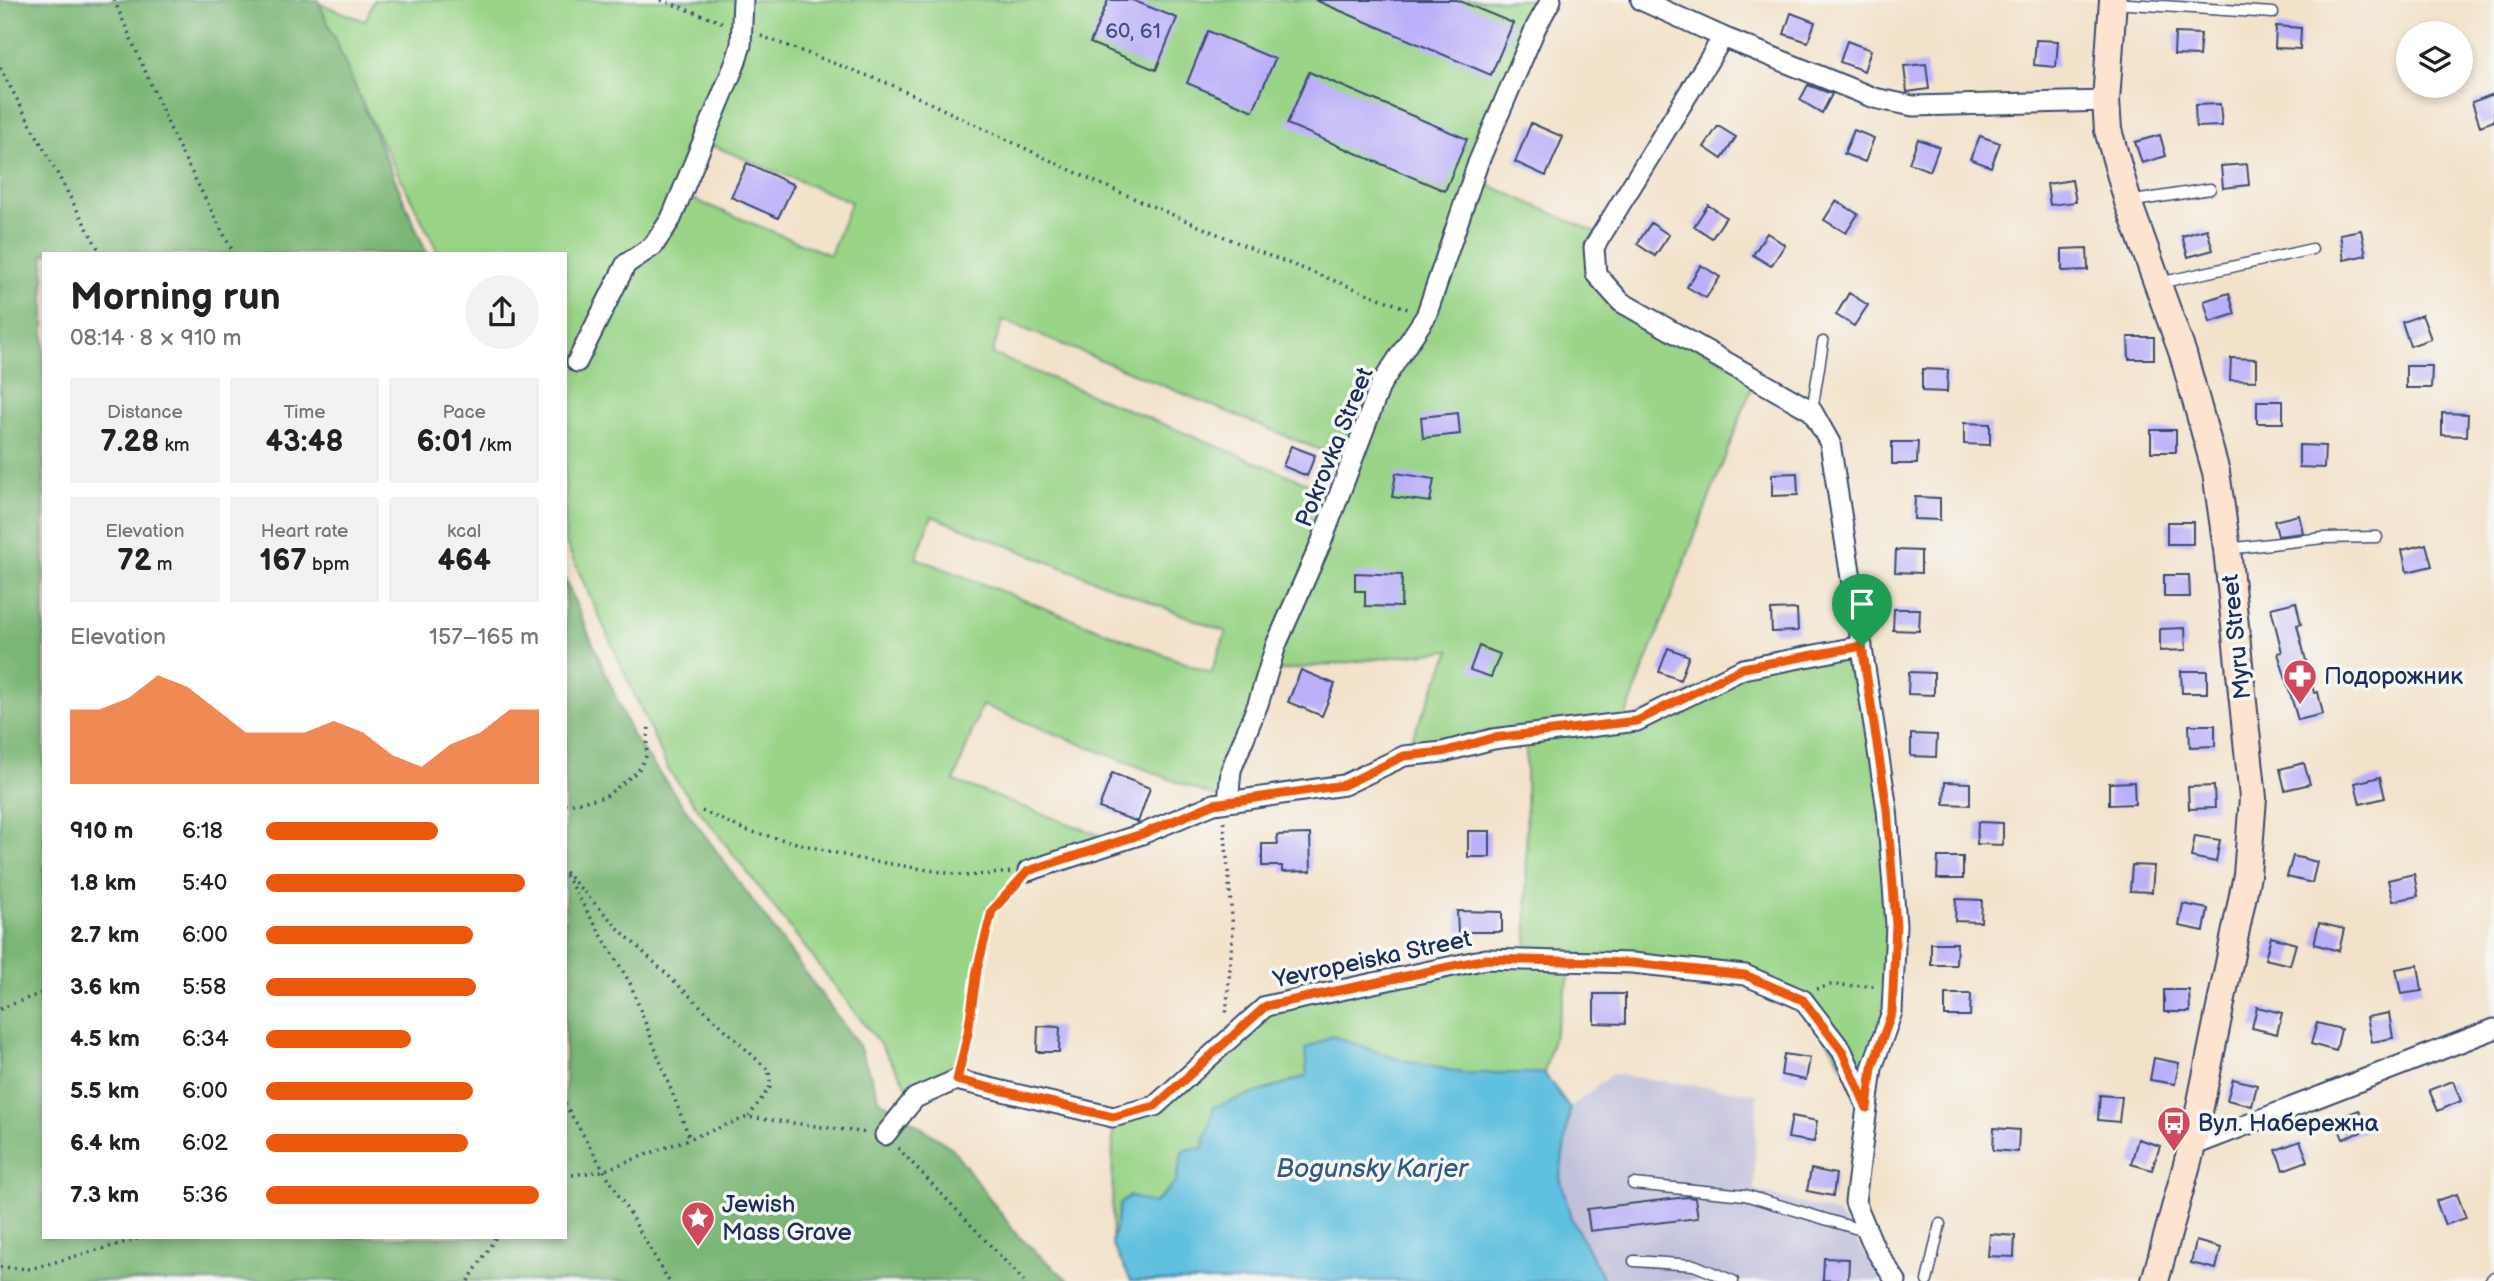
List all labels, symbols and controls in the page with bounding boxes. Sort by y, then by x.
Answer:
house number: 60, 61 [1105,19,1161,44]
map controls [2396,21,2473,98]
button: layers [2396,21,2473,98]
text: Morning run [70,275,281,320]
button: share [465,275,539,349]
text: 08:14 · 8 × 910 m [70,324,242,352]
street label: Pokrovka Street [1289,363,1380,531]
text: Distance [107,401,183,424]
text: Time [283,401,326,424]
text: Pace [443,401,486,424]
text: 7.28 [100,424,159,460]
text: 43:48 [265,424,344,460]
text: 6:01 [416,424,473,460]
text: km [159,434,189,457]
text: /km [473,434,512,457]
text: Elevation [105,520,184,543]
text: Heart rate [261,520,348,543]
text: kcal [447,520,481,543]
text: 72 [117,543,152,579]
text: 167 [260,543,307,579]
text: 464 [437,543,491,579]
text: m [152,553,173,576]
text: bpm [307,553,349,576]
street label: Myru Street [2215,572,2257,701]
pin [1832,574,1892,646]
icon: arrive [1843,585,1881,623]
text: Elevation [70,623,166,651]
text: 157–165 m [429,623,539,651]
pharmacy icon: Подорожник [2281,657,2319,706]
place label: Подорожник [2324,662,2463,691]
text: 910 m [70,817,133,845]
text: 6:18 [182,817,223,845]
text: 1.8 km [70,869,136,897]
text: 5:40 [182,869,227,897]
text: 2.7 km [70,921,139,949]
text: 6:00 [182,921,228,949]
street label: Yevropeiska Street [1269,924,1474,995]
text: 3.6 km [70,973,140,1001]
text: 5:58 [182,973,226,1001]
text: 4.5 km [70,1025,140,1053]
text: 6:34 [182,1025,229,1053]
text: 5.5 km [70,1077,139,1105]
text: 6:00 [182,1077,228,1105]
bus stop icon: Вул. Набережна [2155,1104,2193,1153]
place label: Вул. Набережна [2198,1109,2379,1138]
text: 6.4 km [70,1129,140,1157]
text: 6:02 [182,1129,228,1157]
water label: Bogunsky Karjer [1276,1154,1469,1185]
text: 7.3 km [70,1181,139,1209]
text: 5:36 [182,1181,228,1209]
place label: Jewish Mass Grave [722,1190,852,1247]
place icon: Jewish Mass Grave [679,1199,717,1248]

